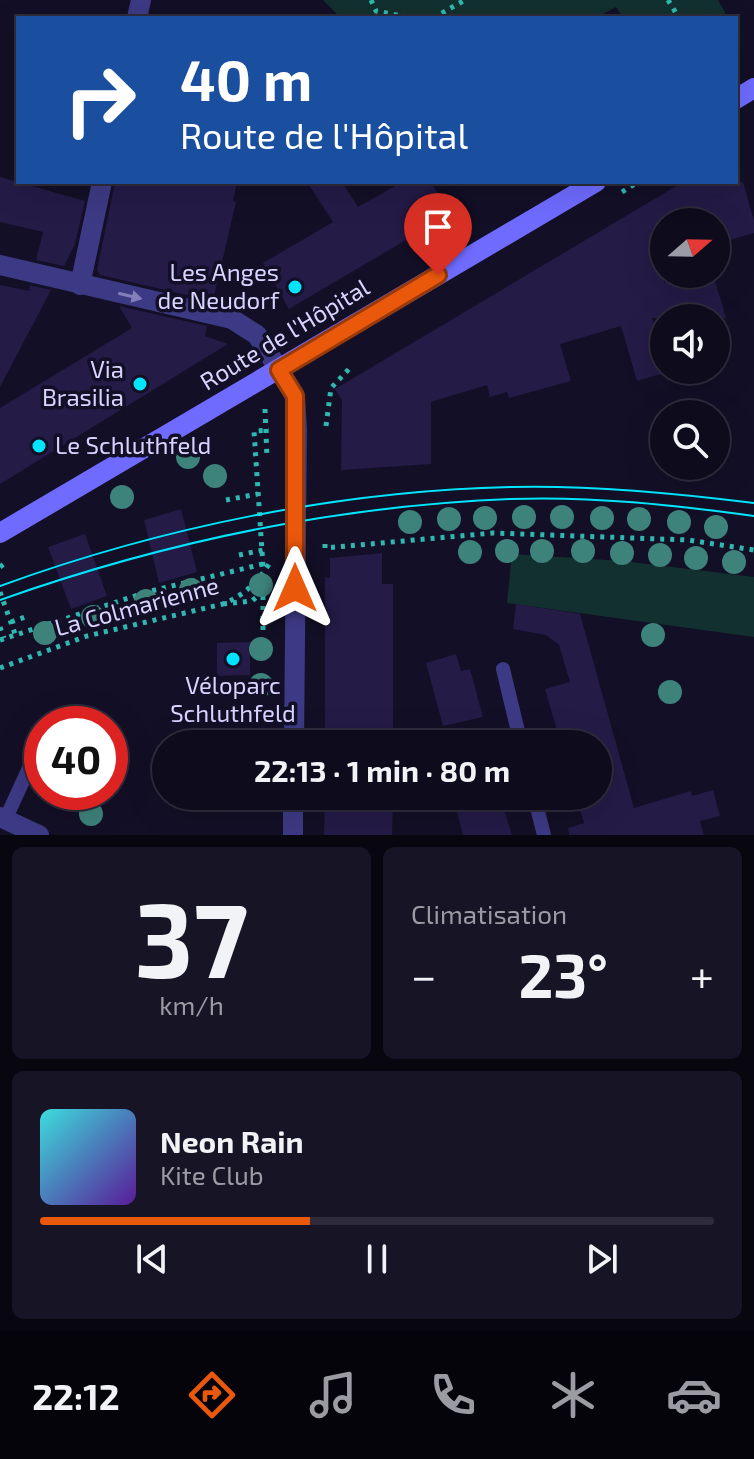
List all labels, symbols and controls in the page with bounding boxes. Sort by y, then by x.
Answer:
text: 40 m [180,45,312,112]
icon: right [48,48,152,152]
text: Route de l'Hôpital [180,113,468,156]
pin [404,193,472,275]
icon: arrive [416,205,460,249]
north arrow [650,208,730,288]
map controls [650,208,730,480]
place label: Les Anges de Neudorf [157,257,280,314]
street label: Route de l'Hôpital [194,272,374,396]
marker: Les Anges de Neudorf [286,278,304,296]
one-way arrow [118,290,143,303]
button: sound [650,304,730,384]
place label: Via Brasilia [42,354,124,411]
marker: Via Brasilia [131,375,149,393]
button: search [650,400,730,480]
place label: Le Schluthfeld [55,430,211,459]
marker: Le Schluthfeld [30,437,48,455]
position arrow [253,546,337,630]
street label: La Colmarienne [51,570,222,641]
marker: Véloparc Schluthfeld [224,650,242,668]
place label: Véloparc Schluthfeld [170,670,296,727]
speed limit sign: 40 [24,706,128,810]
text: 22:13 · 1 min · 80 m [254,752,510,788]
text: 37 [135,874,248,999]
text: Climatisation [411,898,567,929]
text: 23° [518,938,608,1010]
text: − [411,948,437,1001]
text: + [690,948,714,1001]
text: km/h [159,989,224,1020]
text: Neon Rain [160,1123,304,1159]
text: Kite Club [160,1159,264,1190]
icon: previous [130,1237,174,1281]
icon: pause [355,1237,399,1281]
icon: next [580,1237,624,1281]
icon: directions [184,1367,240,1423]
icon: music [305,1367,361,1423]
icon: phone [425,1367,481,1423]
icon: climate [545,1367,601,1423]
icon: car [666,1367,722,1423]
text: 22:12 [32,1374,120,1417]

